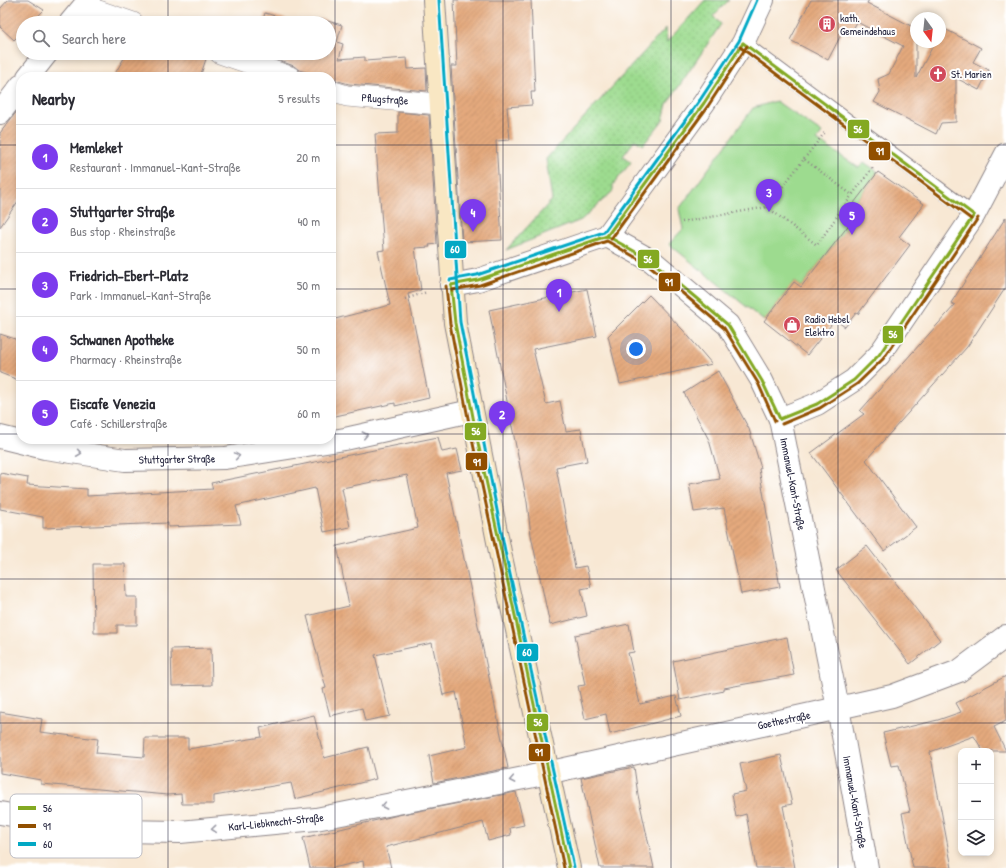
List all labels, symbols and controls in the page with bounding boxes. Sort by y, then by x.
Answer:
place label: kath. Gemeindehaus [840,11,895,38]
north arrow [910,12,946,48]
building icon: kath. Gemeindehaus [817,14,837,34]
search box [16,16,336,60]
icon: search [30,27,52,49]
text: Search here [62,28,126,49]
church icon: St. Marien [928,64,948,84]
place label: St. Marien [951,67,992,81]
text: Nearby [32,87,75,110]
text: 5 results [278,89,320,107]
street label: Pflugstraße [361,90,410,108]
line badge: 56 [847,119,870,139]
text: 56 [853,122,863,136]
text: Memleket [70,137,122,158]
line badge: 91 [868,141,891,161]
text: 91 [876,144,884,158]
text: 1 [43,148,47,166]
text: 20 m [296,148,320,166]
text: Restaurant · Immanuel-Kant-Straße [70,158,241,176]
pin: 3 [756,179,782,212]
pin: 4 [460,199,486,232]
text: Stuttgarter Straße [70,201,175,222]
pin: 5 [839,202,865,235]
text: 2 [42,212,48,230]
text: 40 m [297,212,320,230]
text: Bus stop · Rheinstraße [70,222,176,240]
line badge: 60 [444,240,467,259]
text: 60 [450,242,460,256]
line badge: 56 [637,249,660,269]
text: 56 [643,252,653,266]
text: Friedrich-Ebert-Platz [70,265,188,286]
line badge: 91 [658,272,681,292]
text: 91 [665,275,673,289]
text: 3 [42,276,48,294]
text: 50 m [297,276,320,294]
pin: 1 [546,279,572,312]
text: Park · Immanuel-Kant-Straße [70,286,211,304]
place label: Radio Hebel Elektro [805,312,849,339]
shop icon: Radio Hebel Elektro [782,315,802,335]
line badge: 56 [882,325,904,344]
text: 56 [888,327,898,341]
text: Schwanen Apotheke [70,329,174,350]
your location [626,339,646,359]
text: 4 [43,340,47,358]
text: 50 m [297,340,320,358]
text: Pharmacy · Rheinstraße [70,350,182,368]
text: Eiscafe Venezia [70,393,155,414]
pin: 2 [489,401,515,434]
text: 5 [42,404,48,422]
text: 60 m [297,404,320,422]
text: Café · Schillerstraße [70,414,167,432]
line badge: 56 [464,422,487,441]
text: 56 [471,424,481,438]
one-way arrow [362,431,368,439]
street label: Immanuel-Kant-Straße [777,437,809,532]
one-way arrow [76,448,82,457]
street label: Stuttgarter Straße [139,451,216,467]
one-way arrow [234,452,240,461]
line badge: 91 [465,452,488,471]
text: 91 [473,455,481,469]
line badge: 60 [516,643,539,662]
text: 60 [522,645,532,659]
street label: Goethestraße [756,707,812,732]
line badge: 56 [526,713,549,732]
text: 56 [533,715,543,729]
line badge: 91 [528,743,551,762]
text: 91 [535,745,543,759]
map controls [958,748,994,856]
button: + [958,748,994,784]
street label: Immanuel-Kant-Straße [840,755,870,850]
one-way arrow [508,775,515,784]
button: − [958,784,994,820]
legend [10,794,142,858]
text: 56 [43,801,53,815]
one-way arrow [381,801,387,809]
street label: Karl-Liebknecht-Straße [228,810,325,834]
text: 91 [43,819,51,833]
button: layers [958,820,994,856]
one-way arrow [211,824,217,833]
text: 60 [43,837,52,851]

